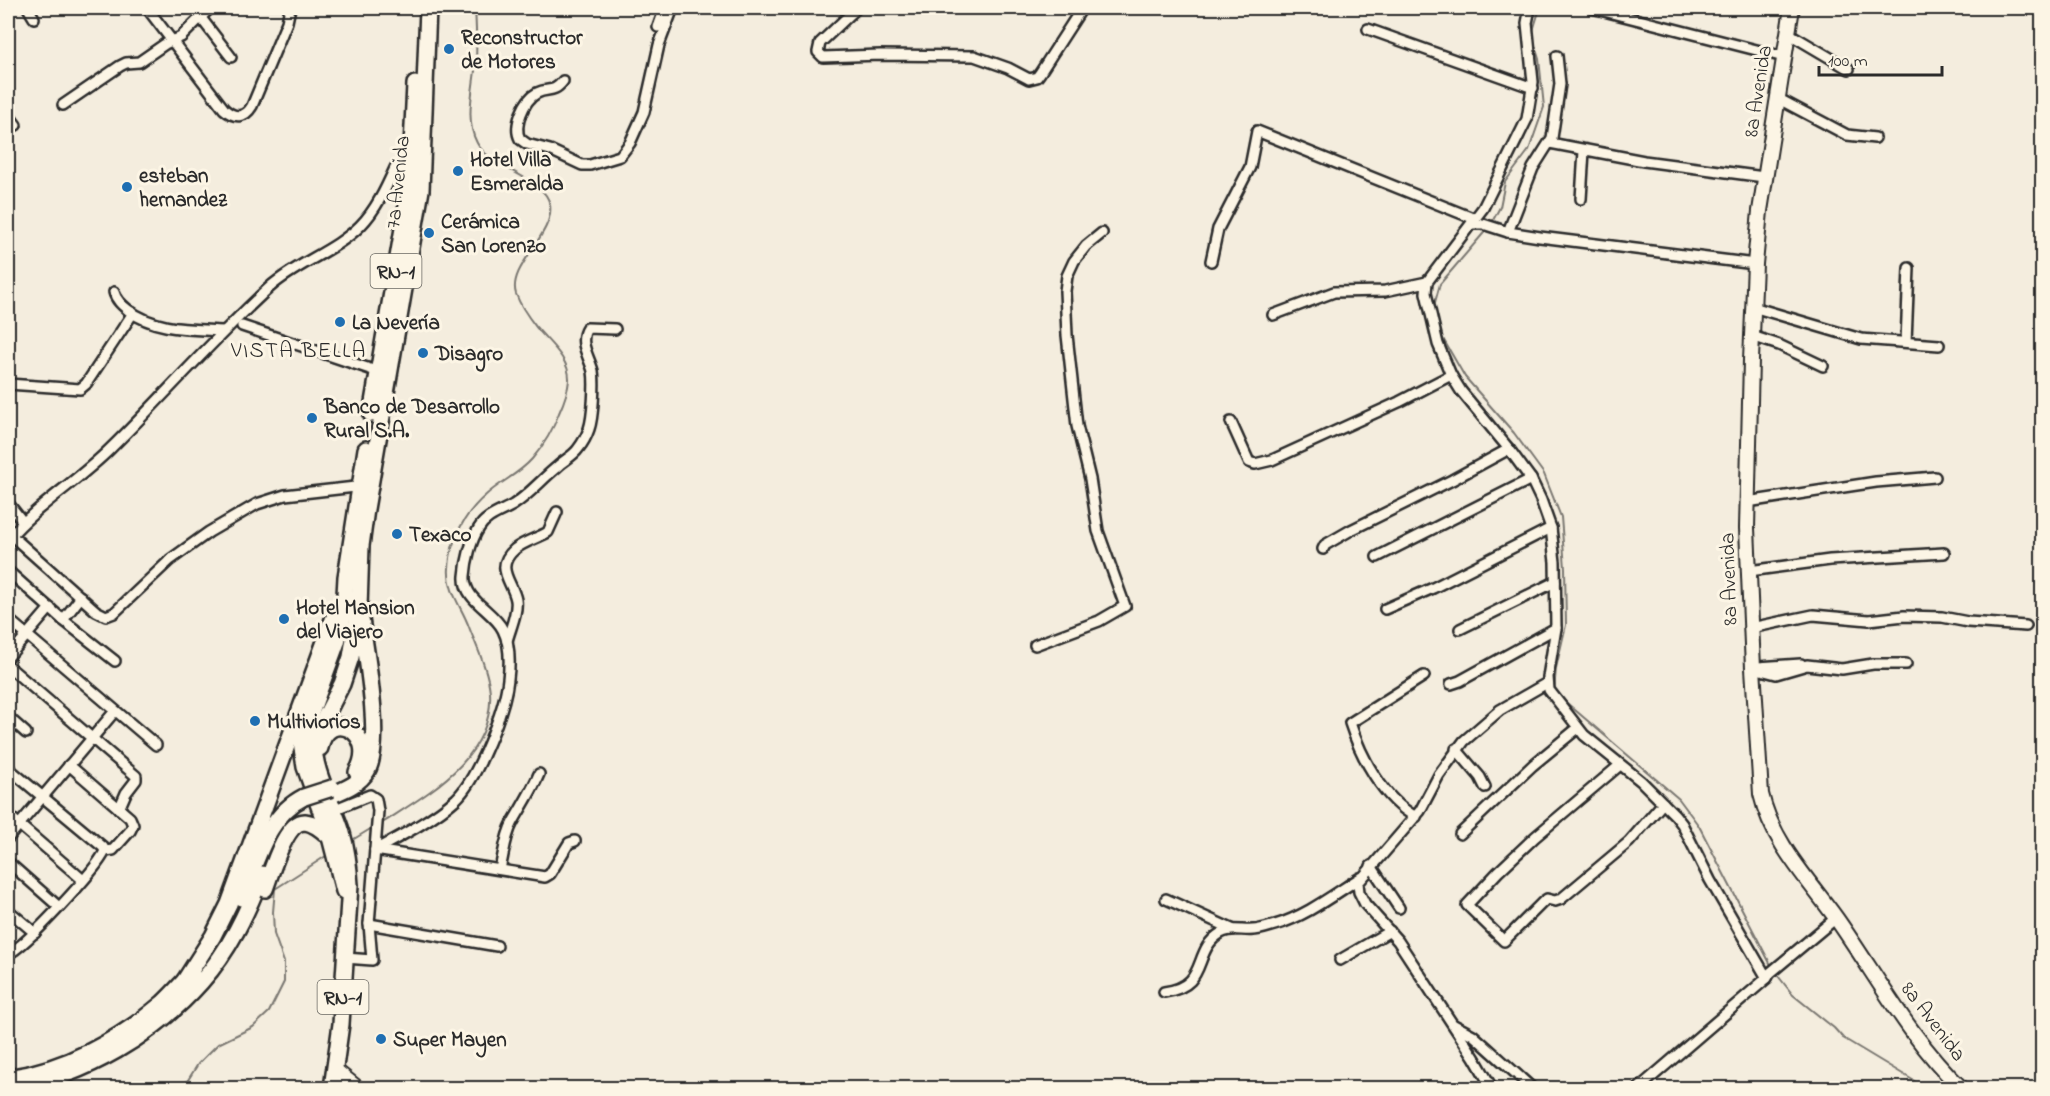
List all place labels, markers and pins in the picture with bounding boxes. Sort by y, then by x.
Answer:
place label: Reconstructor de Motores [461,24,583,78]
marker: Reconstructor de Motores [442,42,456,56]
place label: Hotel Villa Esmeralda [470,146,564,200]
place label: esteban hernandez [139,162,228,216]
marker: Hotel Villa Esmeralda [451,164,465,178]
marker: esteban hernandez [120,180,134,194]
place label: Cerámica San Lorenzo [441,208,546,262]
marker: Cerámica San Lorenzo [422,226,436,240]
place label: La Nevería [352,309,440,339]
marker: La Nevería [333,315,347,329]
place label: Disagro [434,340,503,372]
marker: Disagro [416,346,430,360]
place label: Banco de Desarrollo Rural S.A. [323,393,500,447]
marker: Banco de Desarrollo Rural S.A. [305,411,319,425]
place label: Texaco [409,521,472,551]
marker: Texaco [390,527,404,541]
place label: Hotel Mansion del Viajero [296,594,415,648]
marker: Hotel Mansion del Viajero [277,612,291,626]
place label: Multiviorios [267,708,361,738]
marker: Multiviorios [248,714,262,728]
place label: Super Mayen [393,1026,507,1058]
marker: Super Mayen [374,1032,388,1046]

